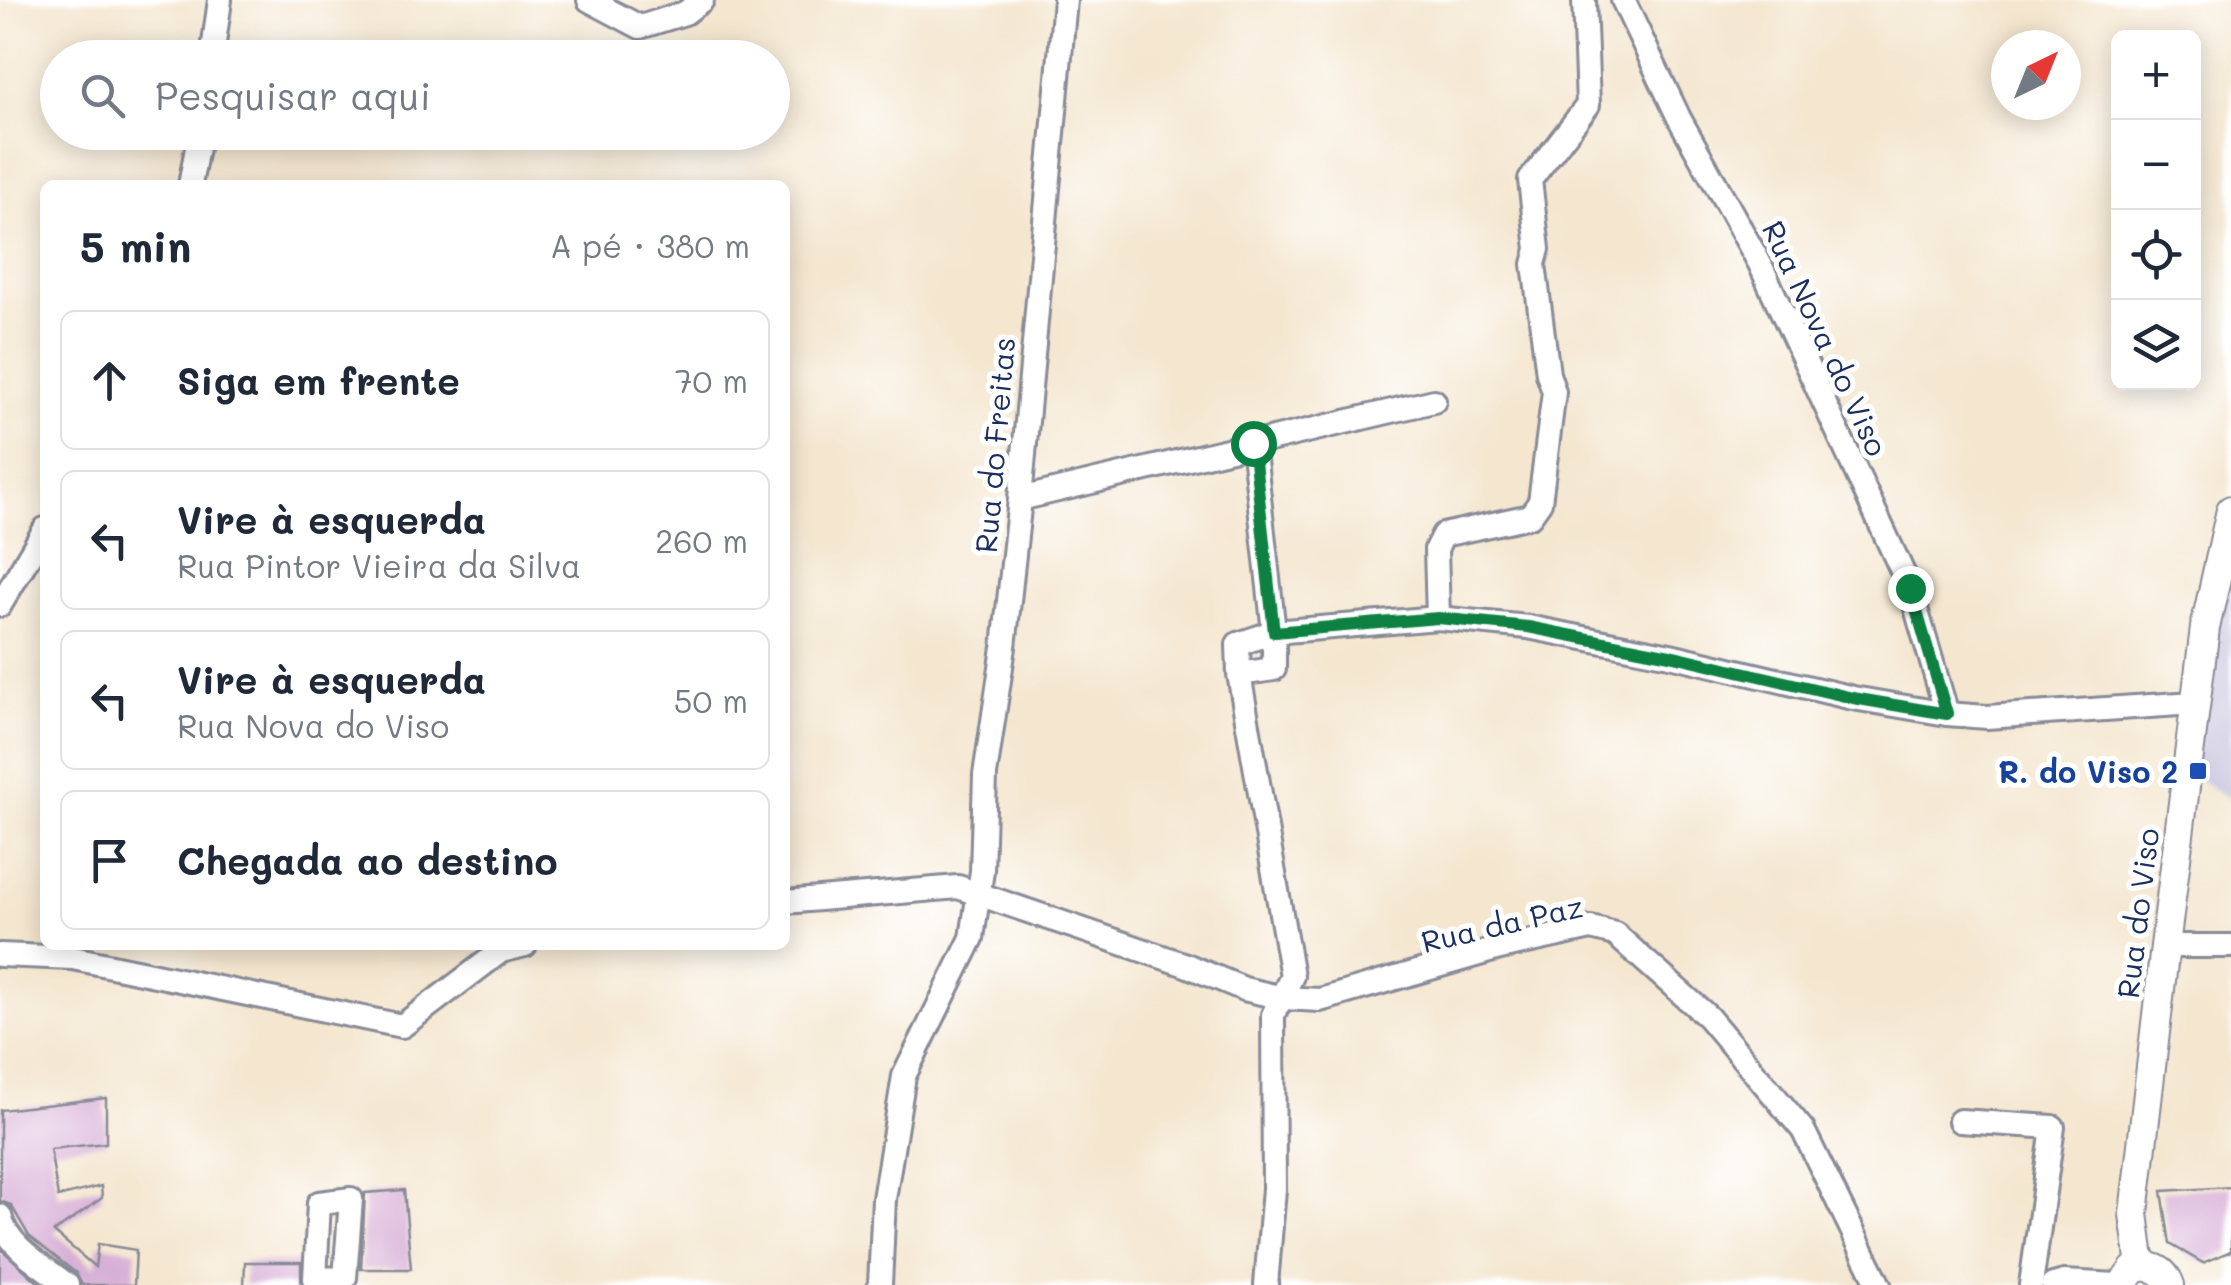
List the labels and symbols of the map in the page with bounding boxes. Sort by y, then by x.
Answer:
north arrow [1991,30,2081,120]
street label: Rua Nova do Viso [1754,214,1898,462]
street label: Rua do Freitas [965,335,1023,555]
route start [1231,421,1277,467]
route end [1888,566,1934,612]
place label: R. do Viso 2 [1998,751,2178,791]
marker: R. do Viso 2 [2187,760,2209,782]
street label: Rua do Viso [2107,826,2167,1000]
street label: Rua da Paz [1417,885,1587,961]

